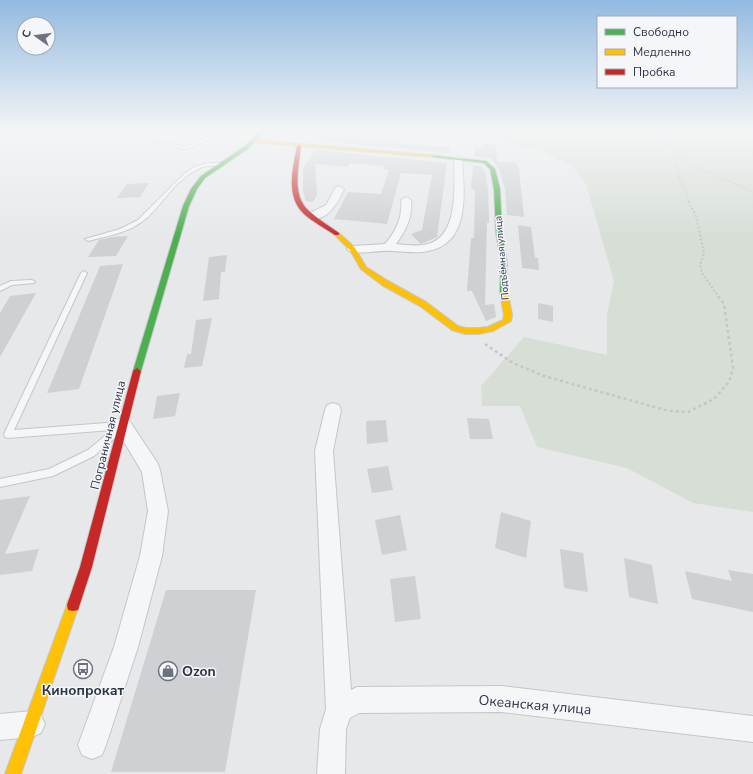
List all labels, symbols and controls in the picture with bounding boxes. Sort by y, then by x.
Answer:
north arrow [16,16,56,56]
legend [597,16,737,88]
text: Свободно [633,24,689,40]
text: С [19,28,35,39]
text: Медленно [633,44,691,60]
text: Пробка [633,64,676,80]
street label: Подъёмная улица [491,215,513,301]
street label: Пограничная улица [87,379,129,491]
bus stop icon: Кинопрокат [72,658,94,680]
shop icon: Ozon [157,660,179,682]
place label: Ozon [182,662,216,681]
place label: Кинопрокат [42,681,125,700]
street label: Океанская улица [478,691,592,719]

